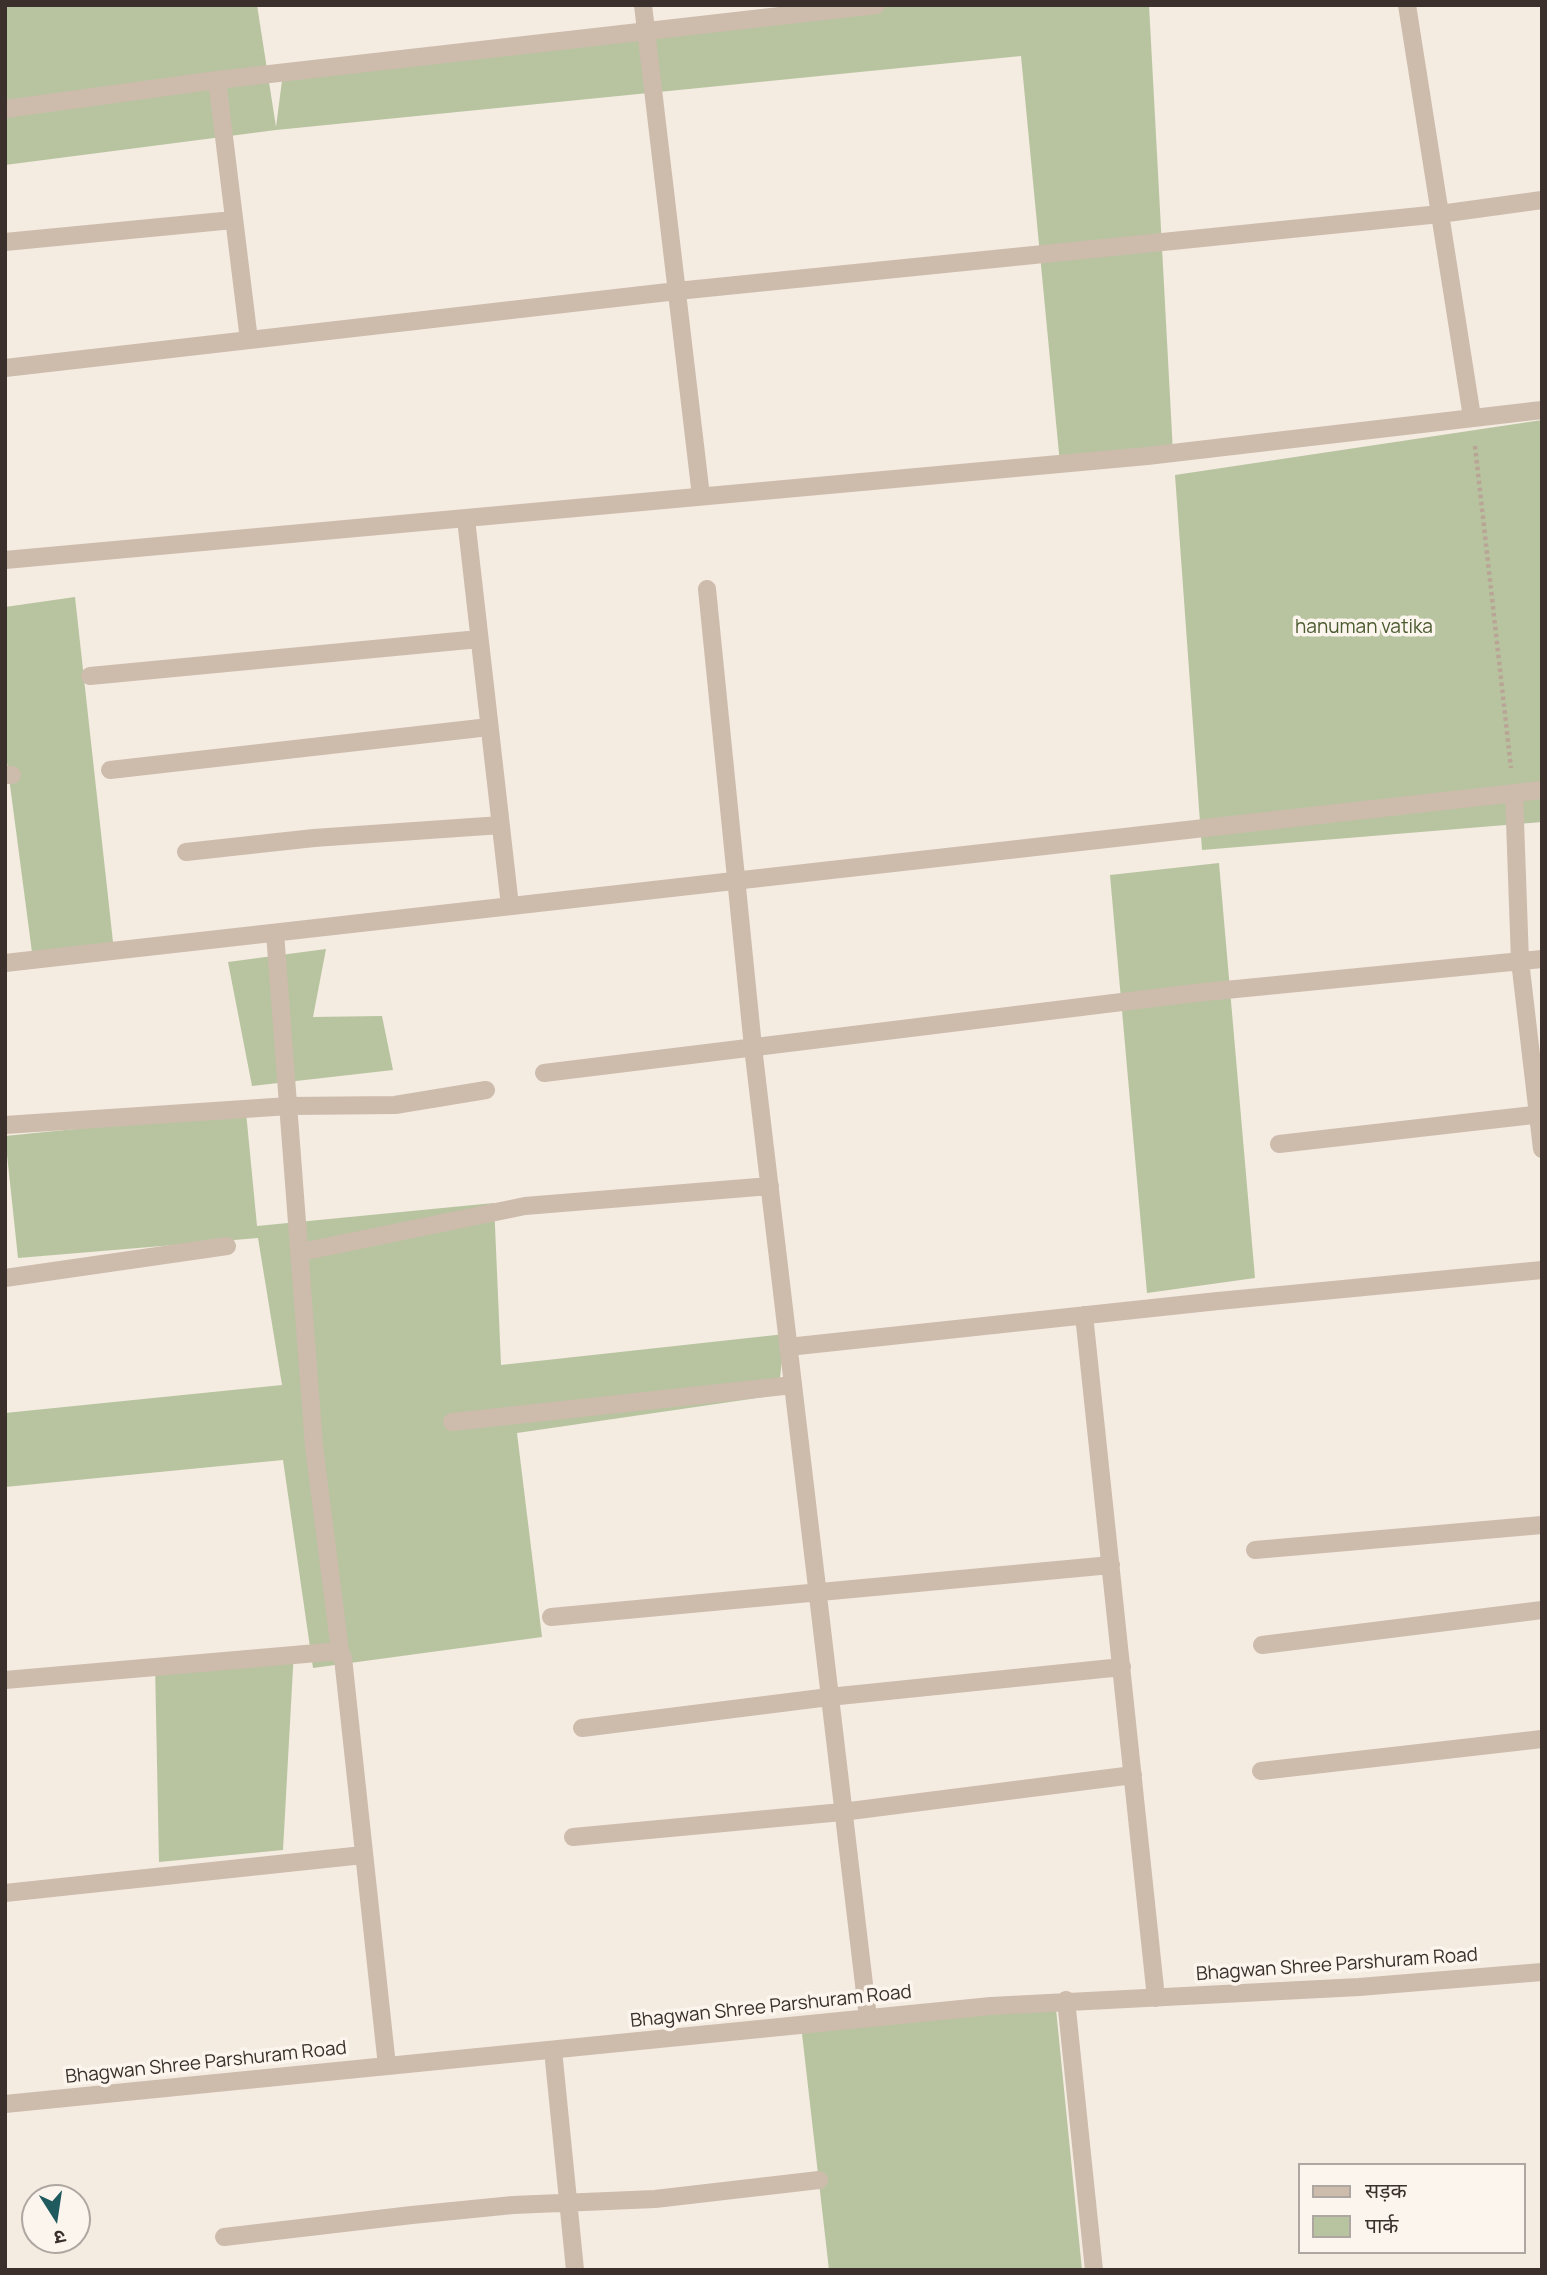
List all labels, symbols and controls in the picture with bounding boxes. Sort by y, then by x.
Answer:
park label: hanuman vatika [1295,617,1433,639]
street label: Bhagwan Shree Parshuram Road [1195,1944,1479,1986]
street label: Bhagwan Shree Parshuram Road [629,1981,913,2033]
street label: Bhagwan Shree Parshuram Road [64,2037,348,2089]
legend [1298,2163,1526,2254]
text: सड़क [1365,2176,1407,2204]
north arrow [21,2184,91,2254]
text: पार्क [1365,2211,1399,2239]
text: उ [52,2224,68,2251]

